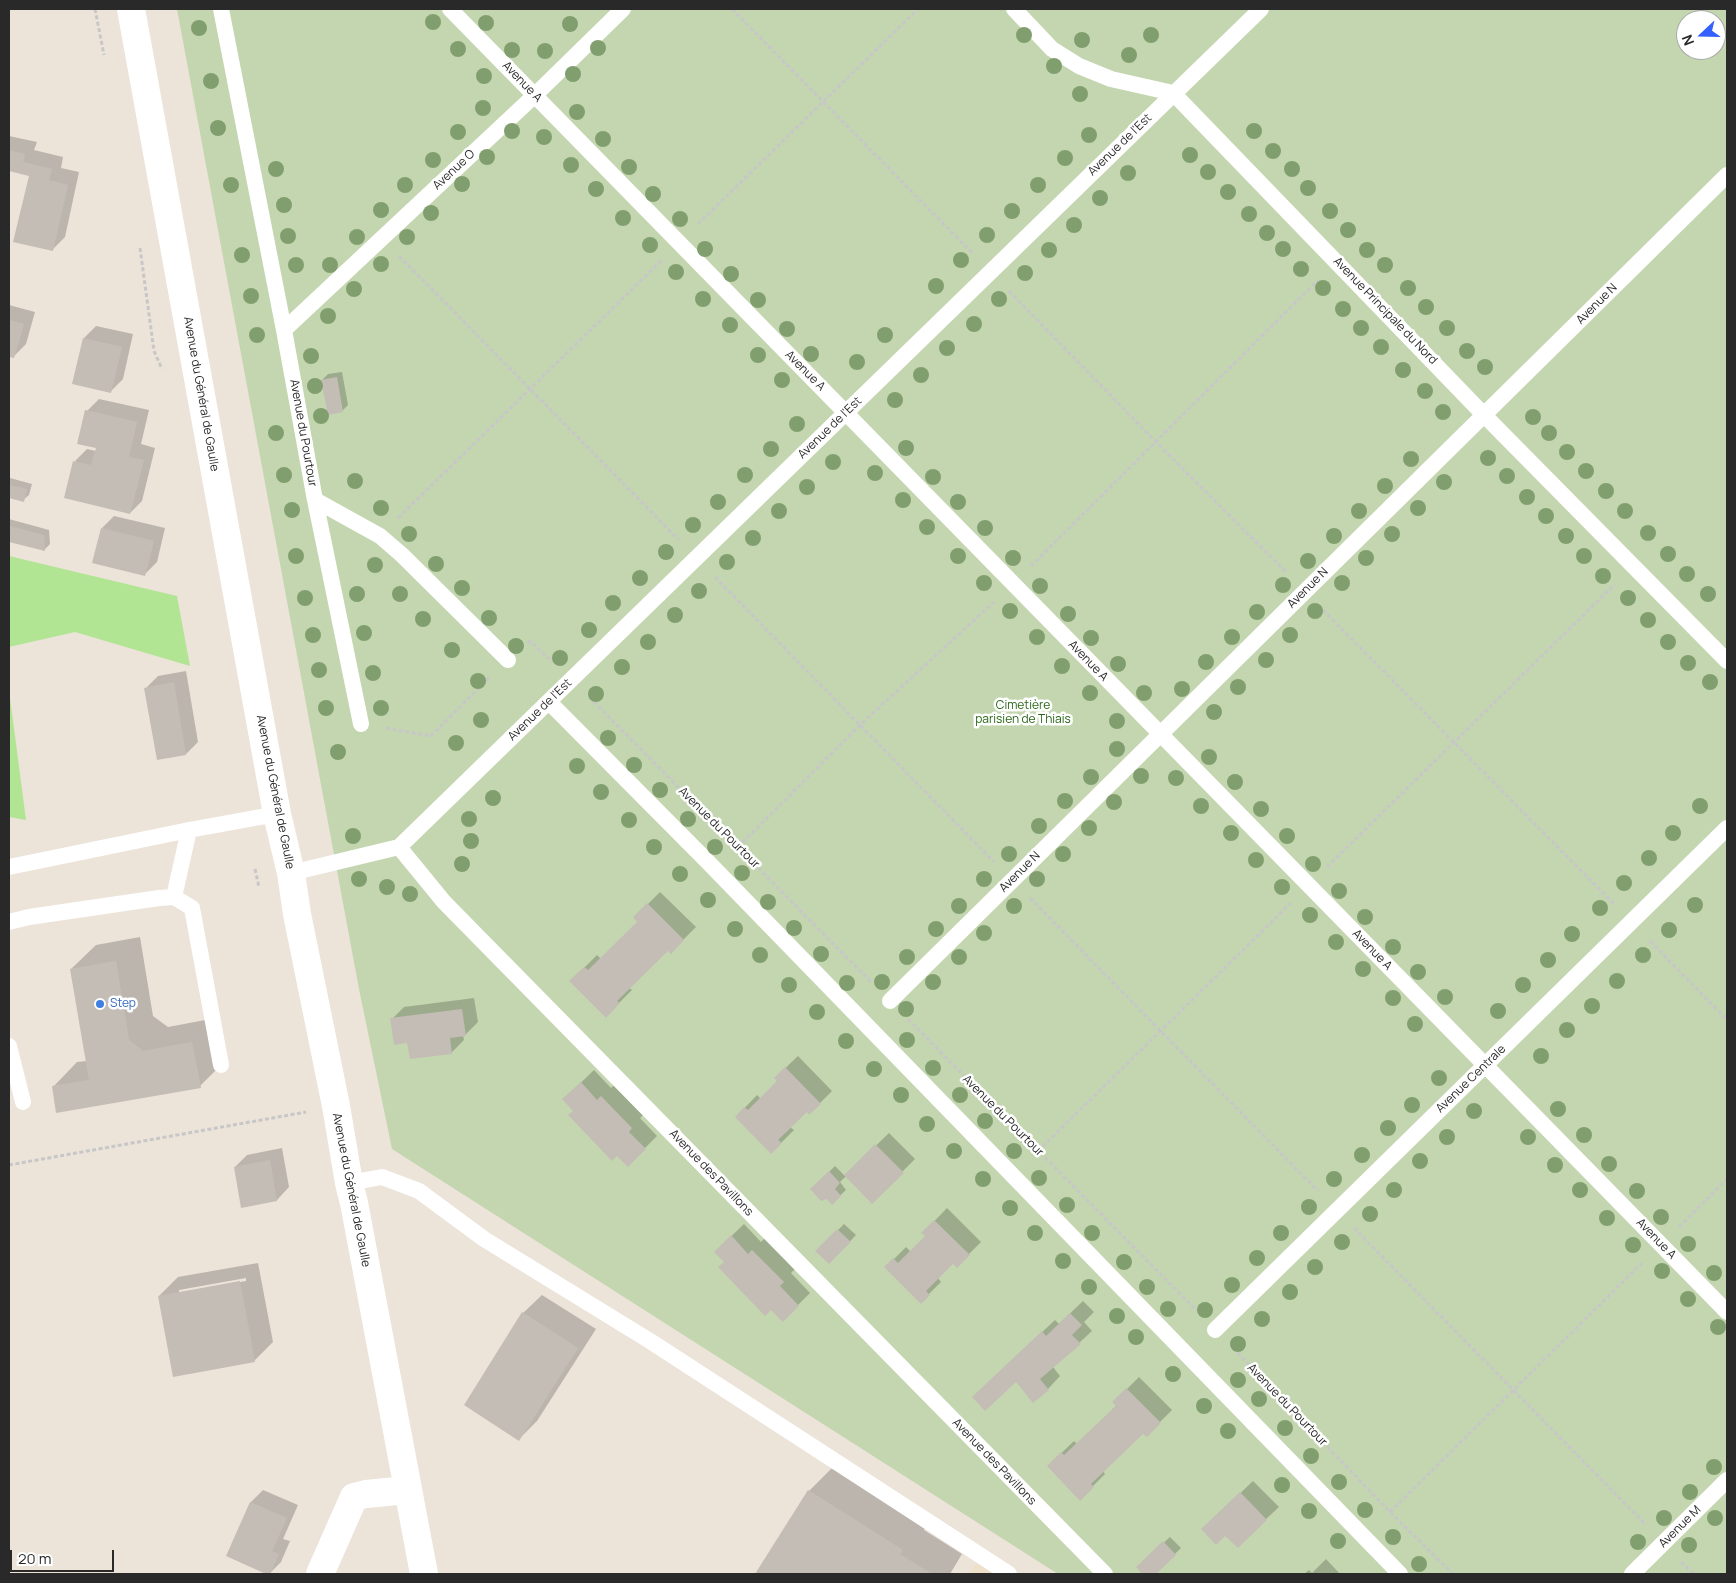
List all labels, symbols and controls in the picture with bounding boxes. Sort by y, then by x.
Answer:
north arrow [1676,10,1726,60]
text: N [1677,32,1698,48]
street label: Avenue A [499,59,545,105]
street label: Avenue de l'Est [1085,111,1155,179]
street label: Avenue O [430,147,478,193]
street label: Avenue Principale du Nord [1330,254,1440,368]
street label: Avenue N [1574,281,1620,327]
street label: Avenue du Général de Gaulle [180,315,222,473]
street label: Avenue A [782,348,828,394]
street label: Avenue du Pourtour [286,378,320,488]
street label: Avenue de l'Est [795,394,865,462]
street label: Avenue N [1285,565,1331,611]
street label: Avenue A [1065,638,1111,684]
street label: Avenue de l'Est [505,676,575,744]
park label: Cimetière parisien de Thiais [975,699,1071,727]
street label: Avenue du Général de Gaulle [253,714,297,870]
street label: Avenue du Pourtour [675,784,763,872]
street label: Avenue N [997,849,1043,895]
street label: Avenue A [1349,927,1395,973]
place label: Step [110,997,136,1011]
marker: Step [94,998,106,1010]
street label: Avenue Centrale [1433,1042,1509,1116]
street label: Avenue du Pourtour [959,1072,1047,1160]
street label: Avenue du Général de Gaulle [329,1112,373,1268]
street label: Avenue des Pavillons [666,1127,756,1219]
street label: Avenue A [1633,1216,1679,1262]
street label: Avenue du Pourtour [1244,1361,1330,1449]
street label: Avenue des Pavillons [949,1416,1039,1508]
street label: Avenue M [1656,1503,1704,1551]
scale bar [12,1540,116,1572]
text: 20 m [18,1548,51,1569]

